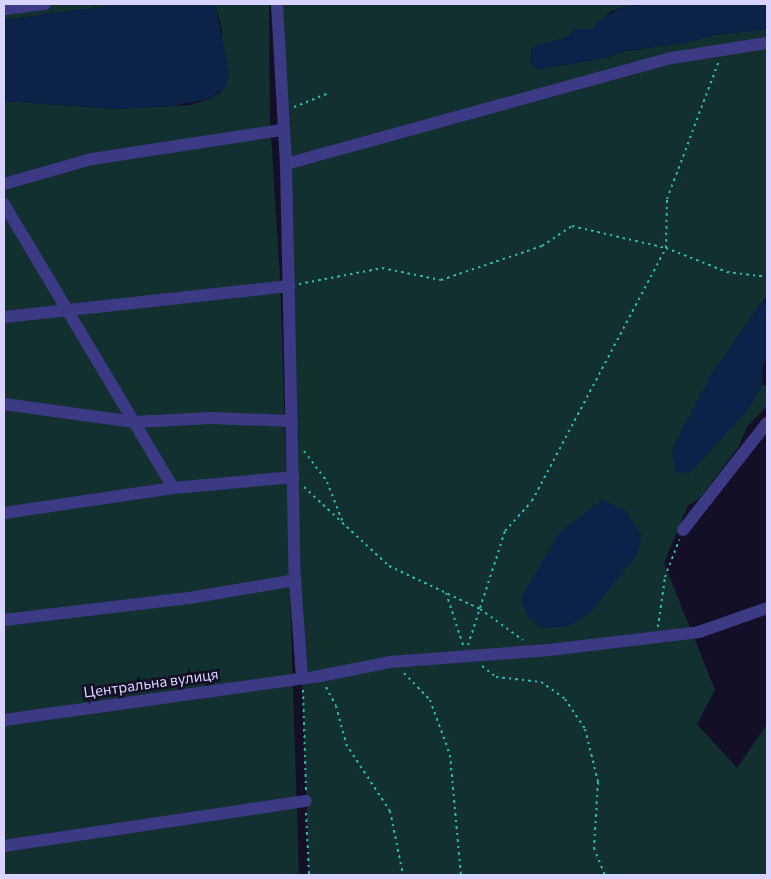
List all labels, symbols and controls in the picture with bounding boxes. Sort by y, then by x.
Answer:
street label: Центральна вулиця [82,665,220,701]

